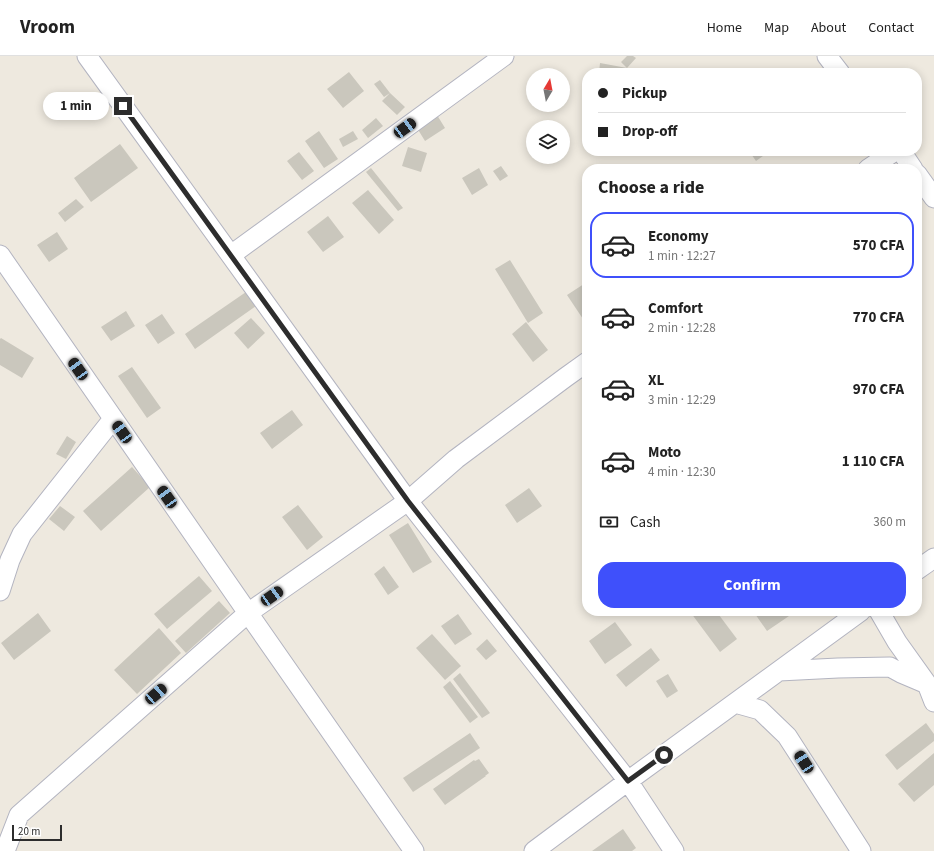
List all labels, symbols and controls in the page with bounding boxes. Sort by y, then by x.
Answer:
text: Vroom [20,14,75,41]
text: Home [707,18,742,38]
text: Map [764,18,789,38]
text: About [811,18,846,38]
text: Contact [868,18,914,38]
north arrow [526,68,570,112]
map controls [526,68,570,164]
text: Pickup [622,83,667,104]
callout: 1 min [43,92,109,120]
text: 1 min [60,97,92,115]
route end [114,97,132,115]
car [392,116,418,140]
button: layers [526,120,570,164]
text: Drop-off [622,121,677,142]
text: Choose a ride [598,175,704,200]
text: Economy [648,226,709,247]
icon: car [600,227,636,263]
text: 570 CFA [853,235,904,256]
text: 1 min · 12:27 [648,247,716,265]
text: Comfort [648,298,703,319]
icon: car [600,299,636,335]
text: 770 CFA [853,307,904,328]
text: 2 min · 12:28 [648,319,716,337]
car [66,356,90,382]
text: XL [648,370,664,391]
icon: car [600,371,636,407]
text: 970 CFA [853,379,904,400]
text: 3 min · 12:29 [648,391,716,409]
car [110,419,134,445]
text: Moto [648,442,681,463]
icon: car [600,443,636,479]
text: 1 110 CFA [842,451,904,472]
text: 4 min · 12:30 [648,463,716,481]
car [155,484,179,510]
icon: cash [598,511,620,533]
text: Cash [630,512,661,533]
text: 360 m [873,513,906,531]
button: Confirm [598,562,906,608]
car [259,584,285,608]
car [143,682,169,706]
route start [655,746,673,764]
car [792,749,816,775]
scale bar [12,823,62,842]
text: 20 m [18,824,40,839]

